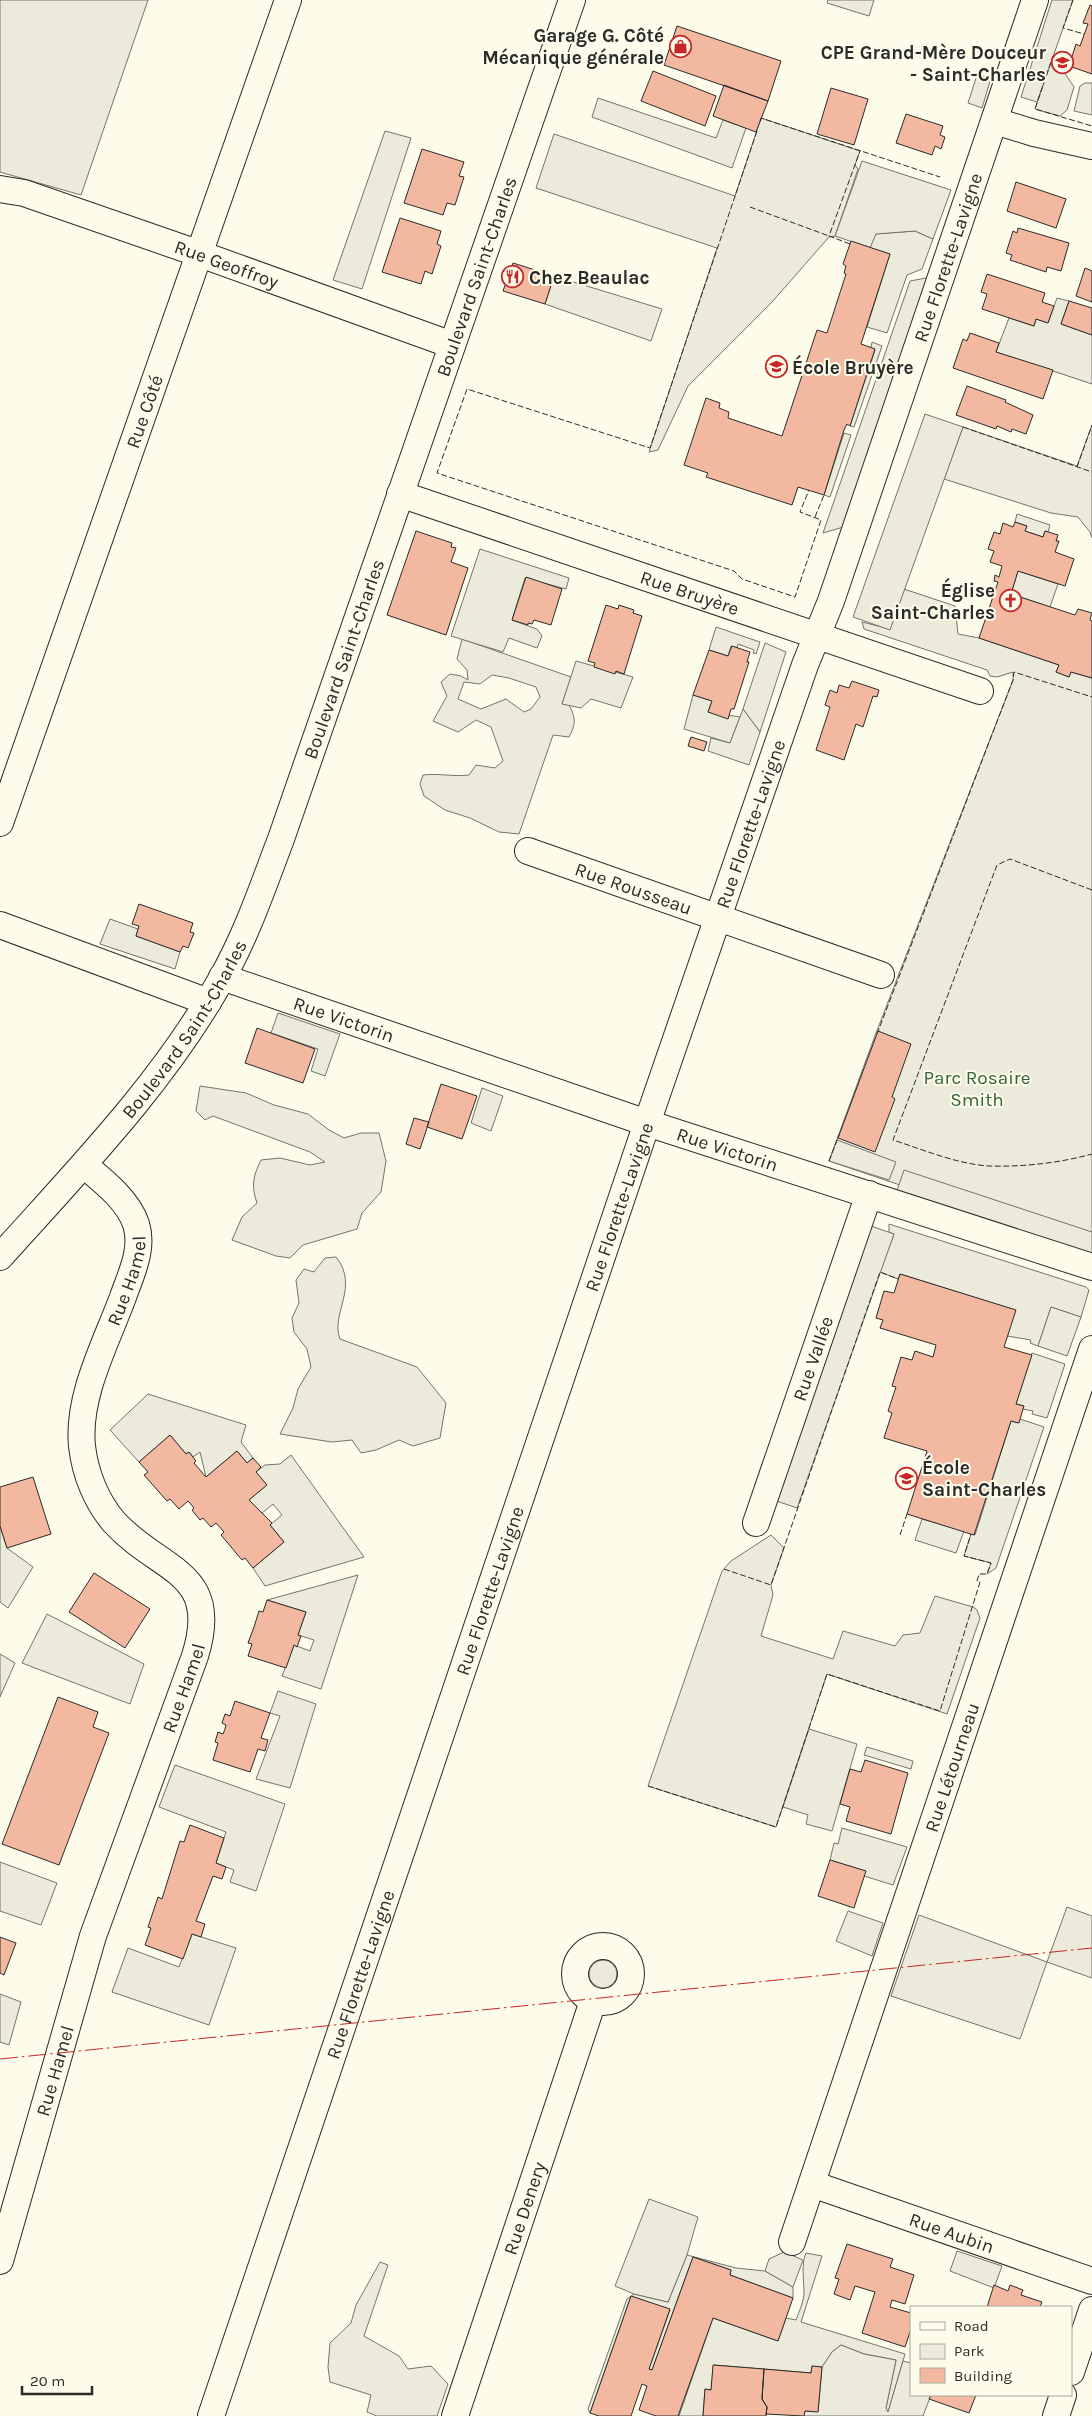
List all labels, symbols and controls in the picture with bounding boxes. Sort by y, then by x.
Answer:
place label: Garage G. Côté Mécanique générale [482,25,664,69]
shop icon: Garage G. Côté Mécanique générale [668,34,692,58]
place label: CPE Grand-Mère Douceur - Saint-Charles [821,42,1047,86]
school or university icon: CPE Grand-Mère Douceur - Saint-Charles [1050,51,1074,75]
street label: Rue Florette-Lavigne [910,170,987,345]
street label: Boulevard Saint-Charles [432,174,522,380]
street label: Rue Geoffroy [171,236,281,293]
restaurant icon: Chez Beaulac [501,265,525,289]
place label: Chez Beaulac [529,267,650,289]
place label: École Bruyère [792,354,913,379]
school or university icon: École Bruyère [764,355,788,379]
street label: Rue Côté [122,372,168,451]
street label: Boulevard Saint-Charles [300,557,389,762]
street label: Rue Bruyère [637,566,742,620]
place label: Église Saint-Charles [871,577,995,624]
church icon: Église Saint-Charles [999,589,1023,613]
street label: Rue Florette-Lavigne [712,737,790,911]
street label: Rue Rousseau [572,858,695,920]
street label: Boulevard Saint-Charles [118,937,252,1123]
street label: Rue Victorin [290,992,397,1047]
park label: Parc Rosaire Smith [924,1067,1030,1111]
street label: Rue Florette-Lavigne [581,1120,658,1295]
street label: Rue Victorin [674,1123,781,1177]
street label: Rue Hamel [103,1235,151,1329]
street label: Rue Vallée [789,1313,838,1404]
place label: École Saint-Charles [922,1454,1046,1501]
school or university icon: École Saint-Charles [894,1466,918,1490]
street label: Rue Florette-Lavigne [452,1504,529,1678]
street label: Rue Hamel [158,1641,210,1736]
street label: Rue Létourneau [921,1700,984,1835]
street label: Rue Florette-Lavigne [322,1887,400,2062]
street label: Rue Hamel [32,2023,79,2119]
street label: Rue Denery [499,2159,551,2258]
street label: Rue Aubin [906,2209,997,2258]
legend [910,2306,1072,2396]
text: Road [954,2317,989,2335]
text: Park [954,2342,984,2360]
scale bar [22,2364,92,2396]
text: Building [954,2367,1012,2385]
text: 20 m [30,2372,65,2390]

